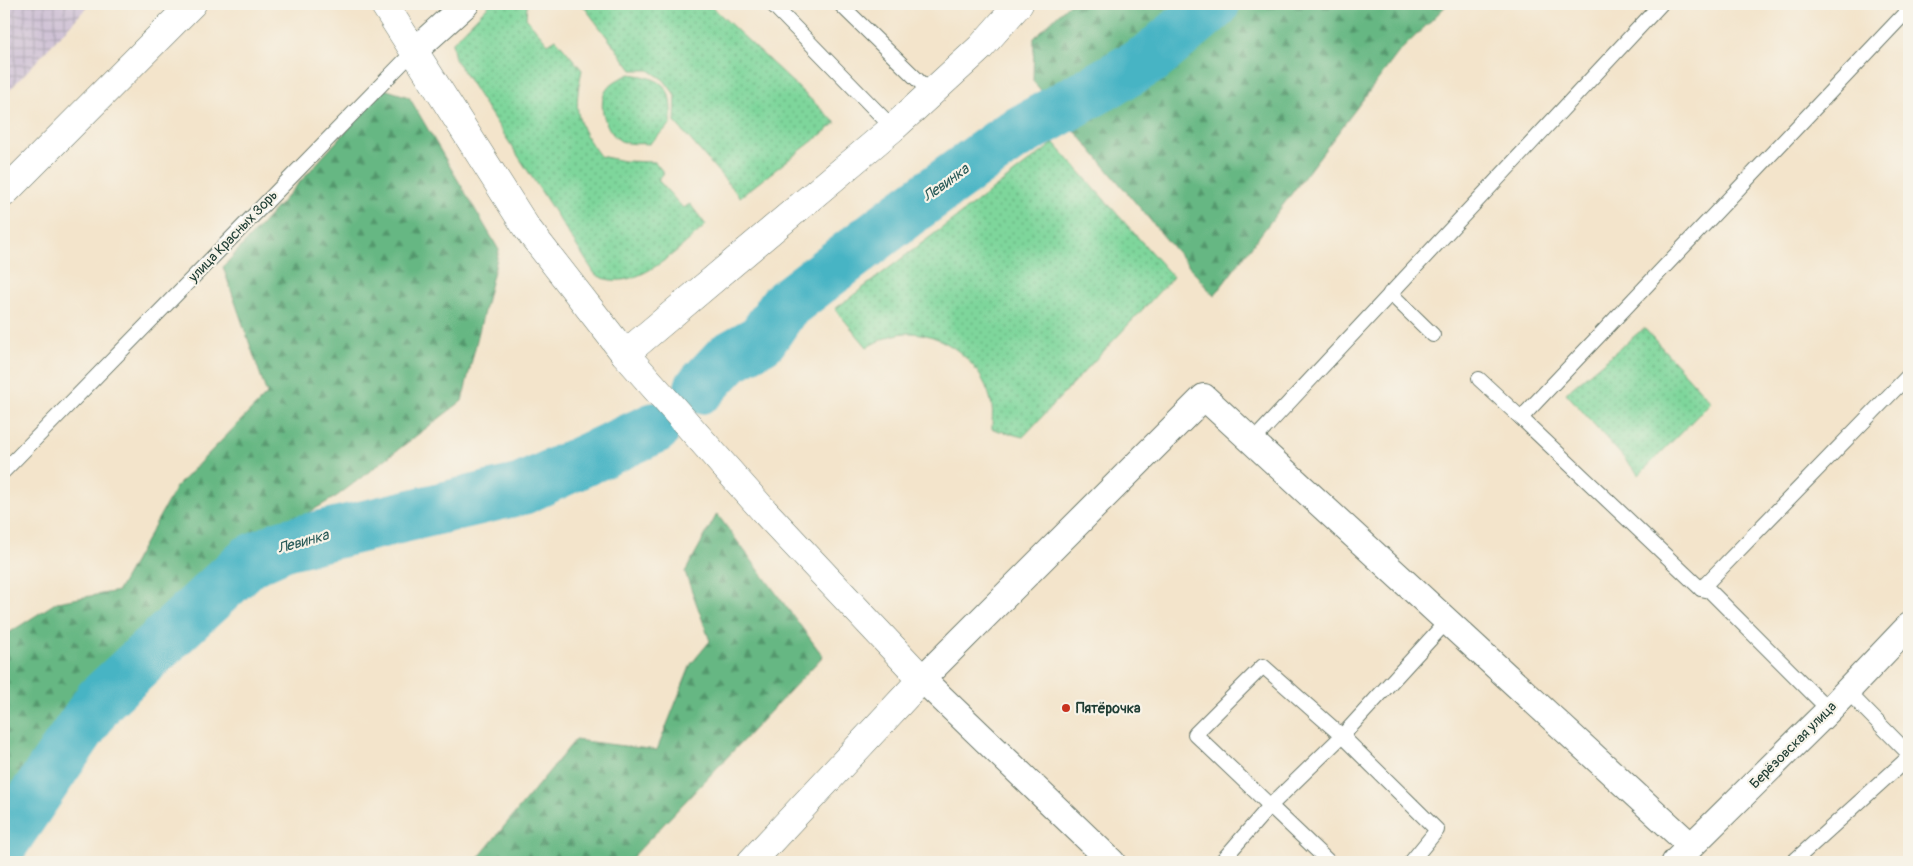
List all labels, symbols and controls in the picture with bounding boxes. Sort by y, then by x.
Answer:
water label: Левинка [919,159,974,206]
street label: улица Красных Зорь [184,187,281,286]
water label: Левинка [275,525,332,558]
street label: Берёзовская улица [1746,698,1840,792]
place label: Пятёрочка [1076,700,1141,717]
marker: Пятёрочка [1060,702,1072,714]

